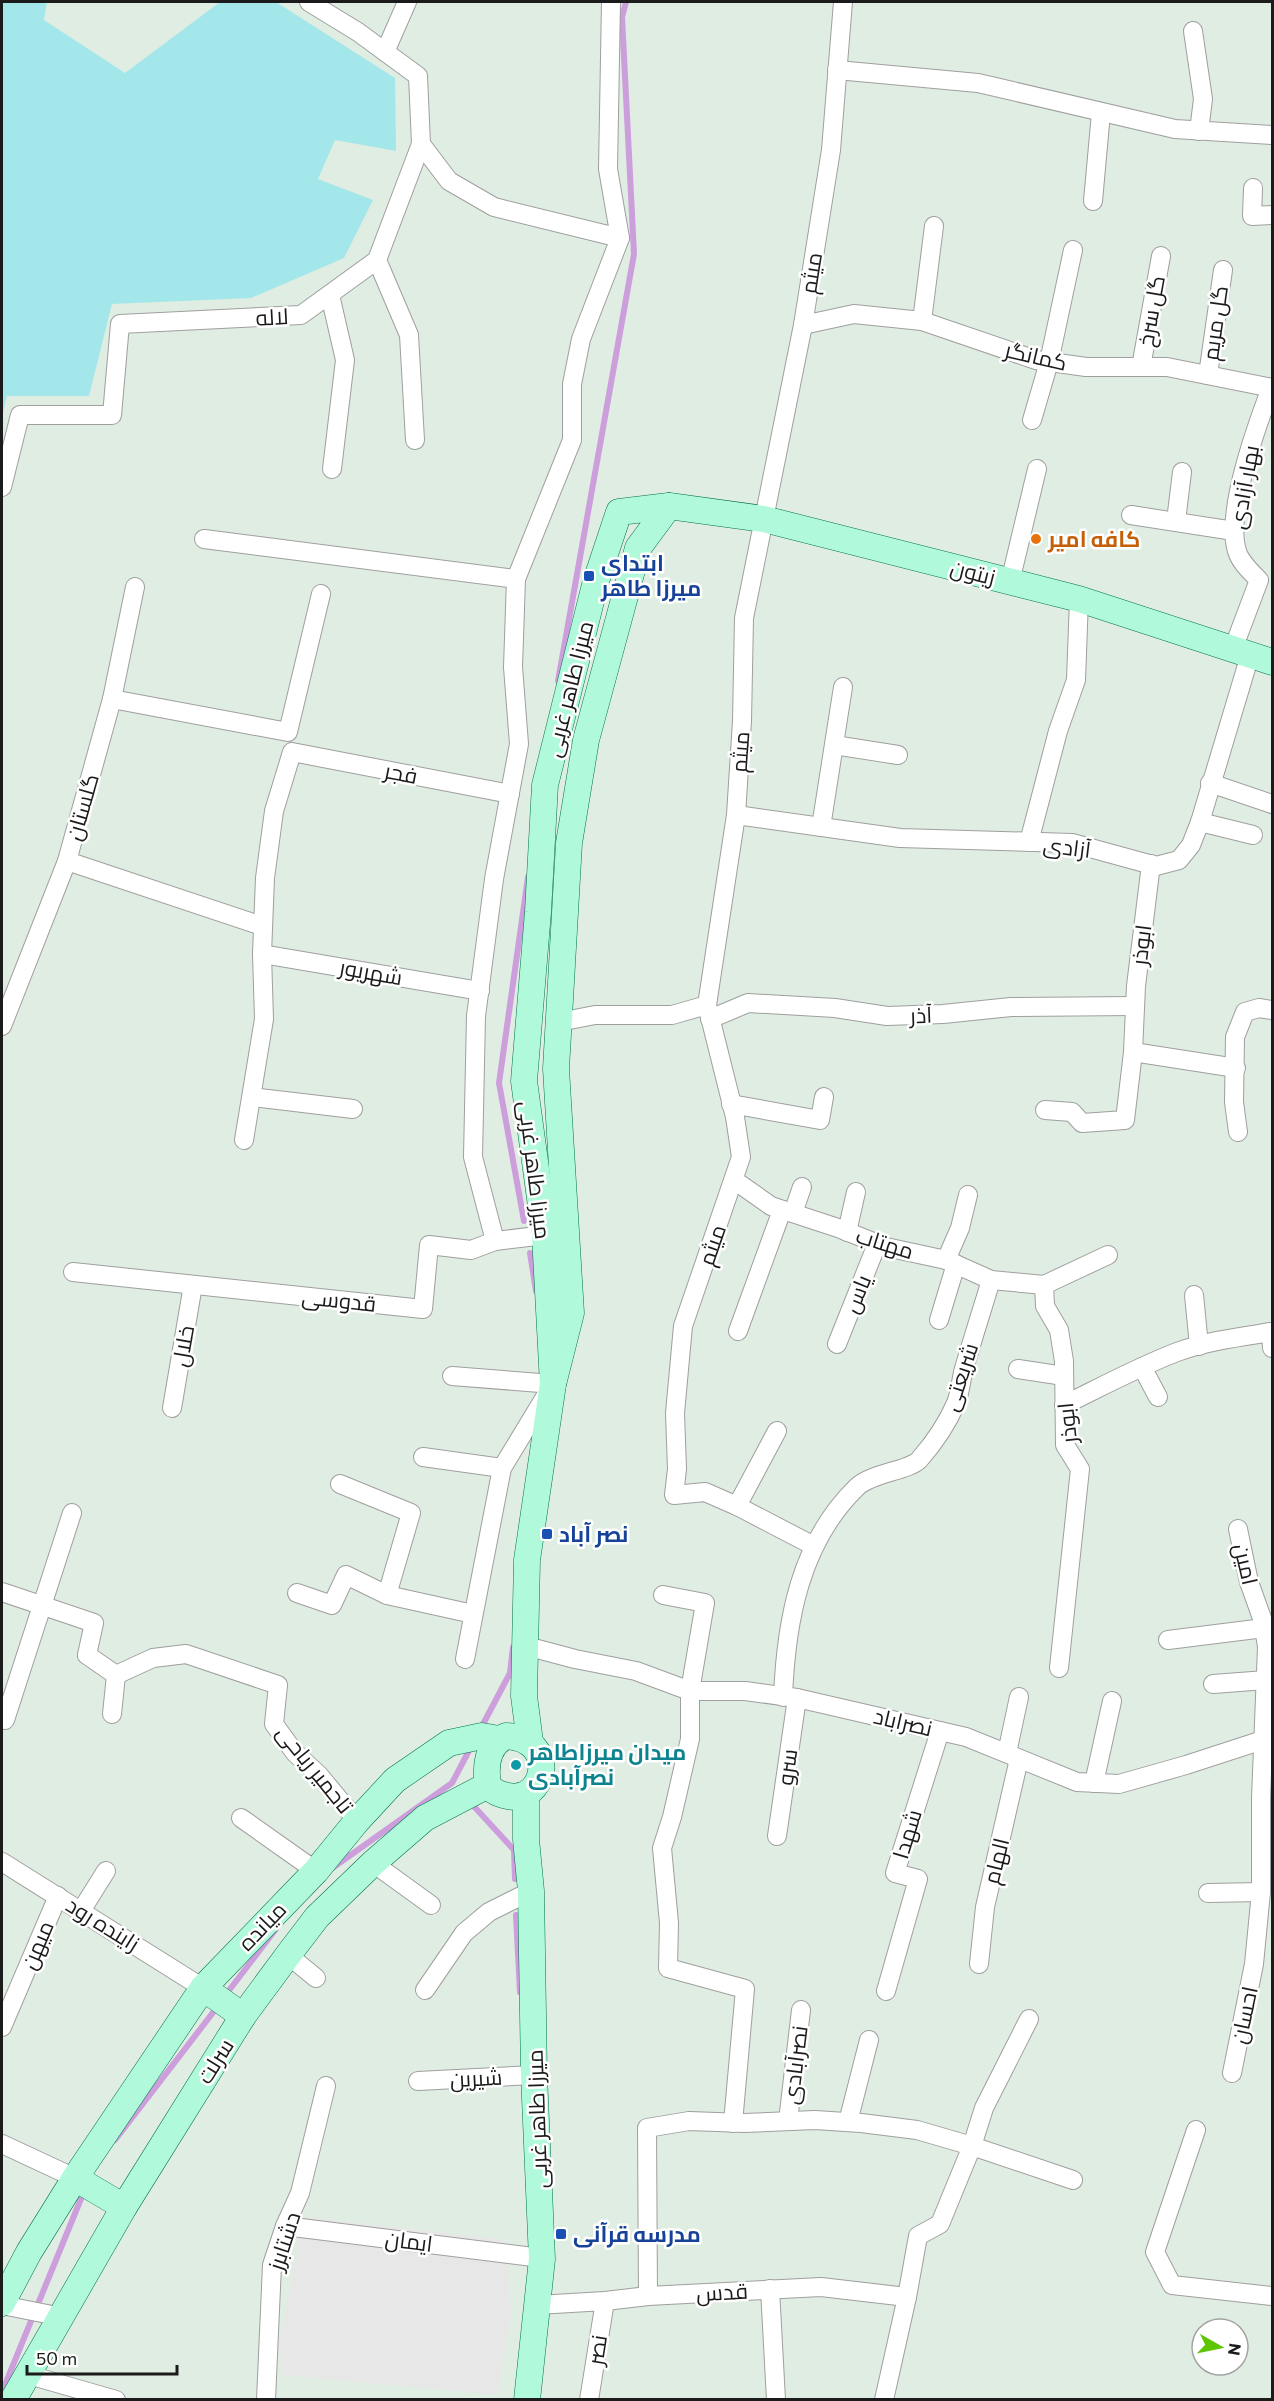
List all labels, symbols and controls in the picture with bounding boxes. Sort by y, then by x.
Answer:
street label: میثم [794,250,830,296]
street label: گل سرخ [1131,273,1172,349]
street label: گل مریم [1196,284,1236,363]
street label: لاله [255,302,289,331]
street label: کمانگر [1000,335,1070,376]
street label: بهار آزادی [1223,443,1265,531]
place label: کافه امیر [1047,525,1140,553]
marker: کافه امیر [1029,532,1043,546]
place label: ابتدای میرزا طاهر [600,549,701,602]
street label: زیتون [948,553,998,590]
marker: ابتدای میرزا طاهر [582,569,596,583]
street label: میرزا طاهر غربی [539,618,599,760]
street label: میثم [725,730,757,774]
street label: فجر [380,756,420,789]
street label: گلستان [59,770,104,843]
street label: آزادی [1042,830,1093,863]
street label: ابوذر [1124,923,1156,969]
street label: شهریور [335,952,405,991]
street label: آذر [907,1001,933,1028]
street label: میرزا طاهر غربی [513,1099,557,1241]
street label: میثم [692,1221,734,1270]
street label: مهتاب [853,1221,917,1265]
street label: یاس [837,1271,877,1317]
street label: قدوسی [300,1282,378,1318]
street label: خلال [166,1323,199,1369]
street label: شریعتی [936,1339,984,1415]
street label: ابوذر [1051,1401,1082,1447]
place label: نصر آباد [559,1520,628,1548]
marker: نصر آباد [540,1527,554,1541]
street label: امین [1228,1540,1264,1588]
street label: نصراباد [871,1702,935,1741]
street label: تاجمیر ریاحی [271,1719,359,1819]
place label: میدان میرزاطاهر نصرآبادی [527,1738,686,1791]
street label: سرو [771,1747,802,1787]
marker: میدان میرزاطاهر نصرآبادی [509,1758,523,1772]
street label: شهدا [886,1806,928,1862]
street label: الهام [977,1835,1017,1888]
street label: زاینده رود [62,1891,145,1957]
street label: میانده [232,1896,291,1956]
street label: میهن [14,1916,60,1974]
street label: احسان [1224,1984,1263,2046]
street label: نصرآبادی [776,2024,813,2106]
street label: سرلت [190,2033,239,2088]
street label: میرزا طاهر غربی [521,2049,553,2189]
street label: شیرین [449,2063,503,2093]
street label: دشتابرز [261,2208,306,2275]
place label: مدرسه قرآنی [573,2220,701,2248]
street label: ایمان [384,2224,434,2257]
marker: مدرسه قرآنی [554,2227,568,2241]
street label: قدس [695,2277,749,2307]
north arrow [1190,2317,1250,2377]
street label: نصر [580,2333,612,2369]
scale bar [27,2338,177,2376]
text: N [1225,2342,1246,2357]
text: 50 m [36,2347,77,2369]

